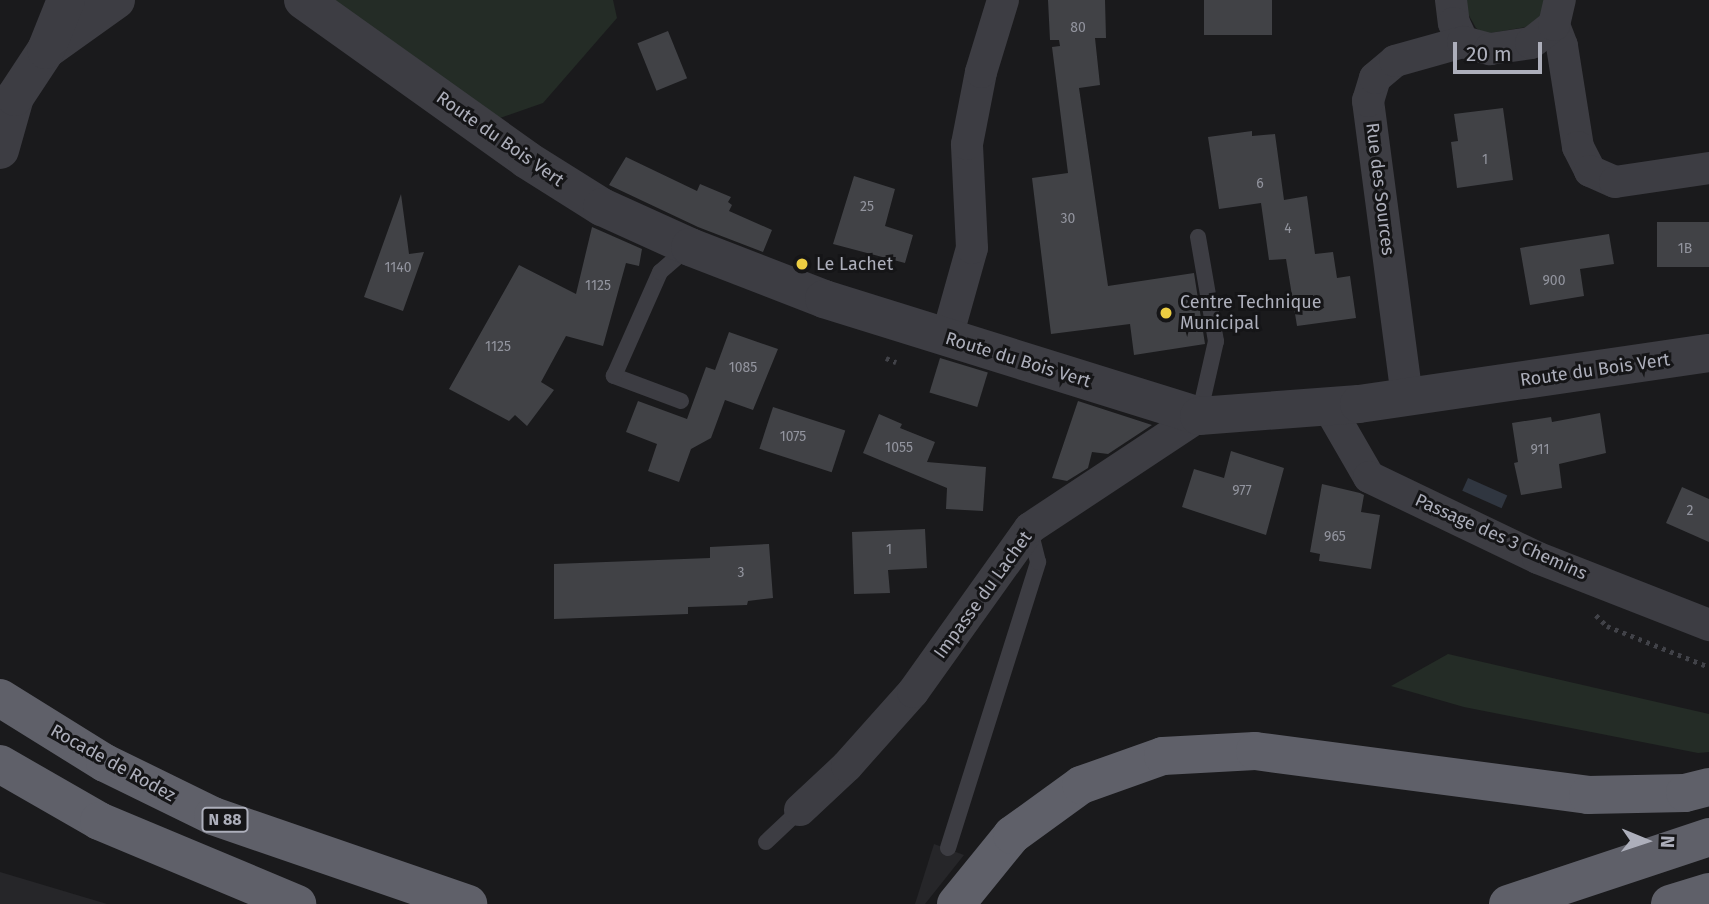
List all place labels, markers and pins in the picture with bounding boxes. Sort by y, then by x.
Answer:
place label: Le Lachet [816,253,893,275]
marker: Le Lachet [794,256,810,272]
place label: Centre Technique Municipal [1180,292,1322,334]
marker: Centre Technique Municipal [1158,305,1174,321]

